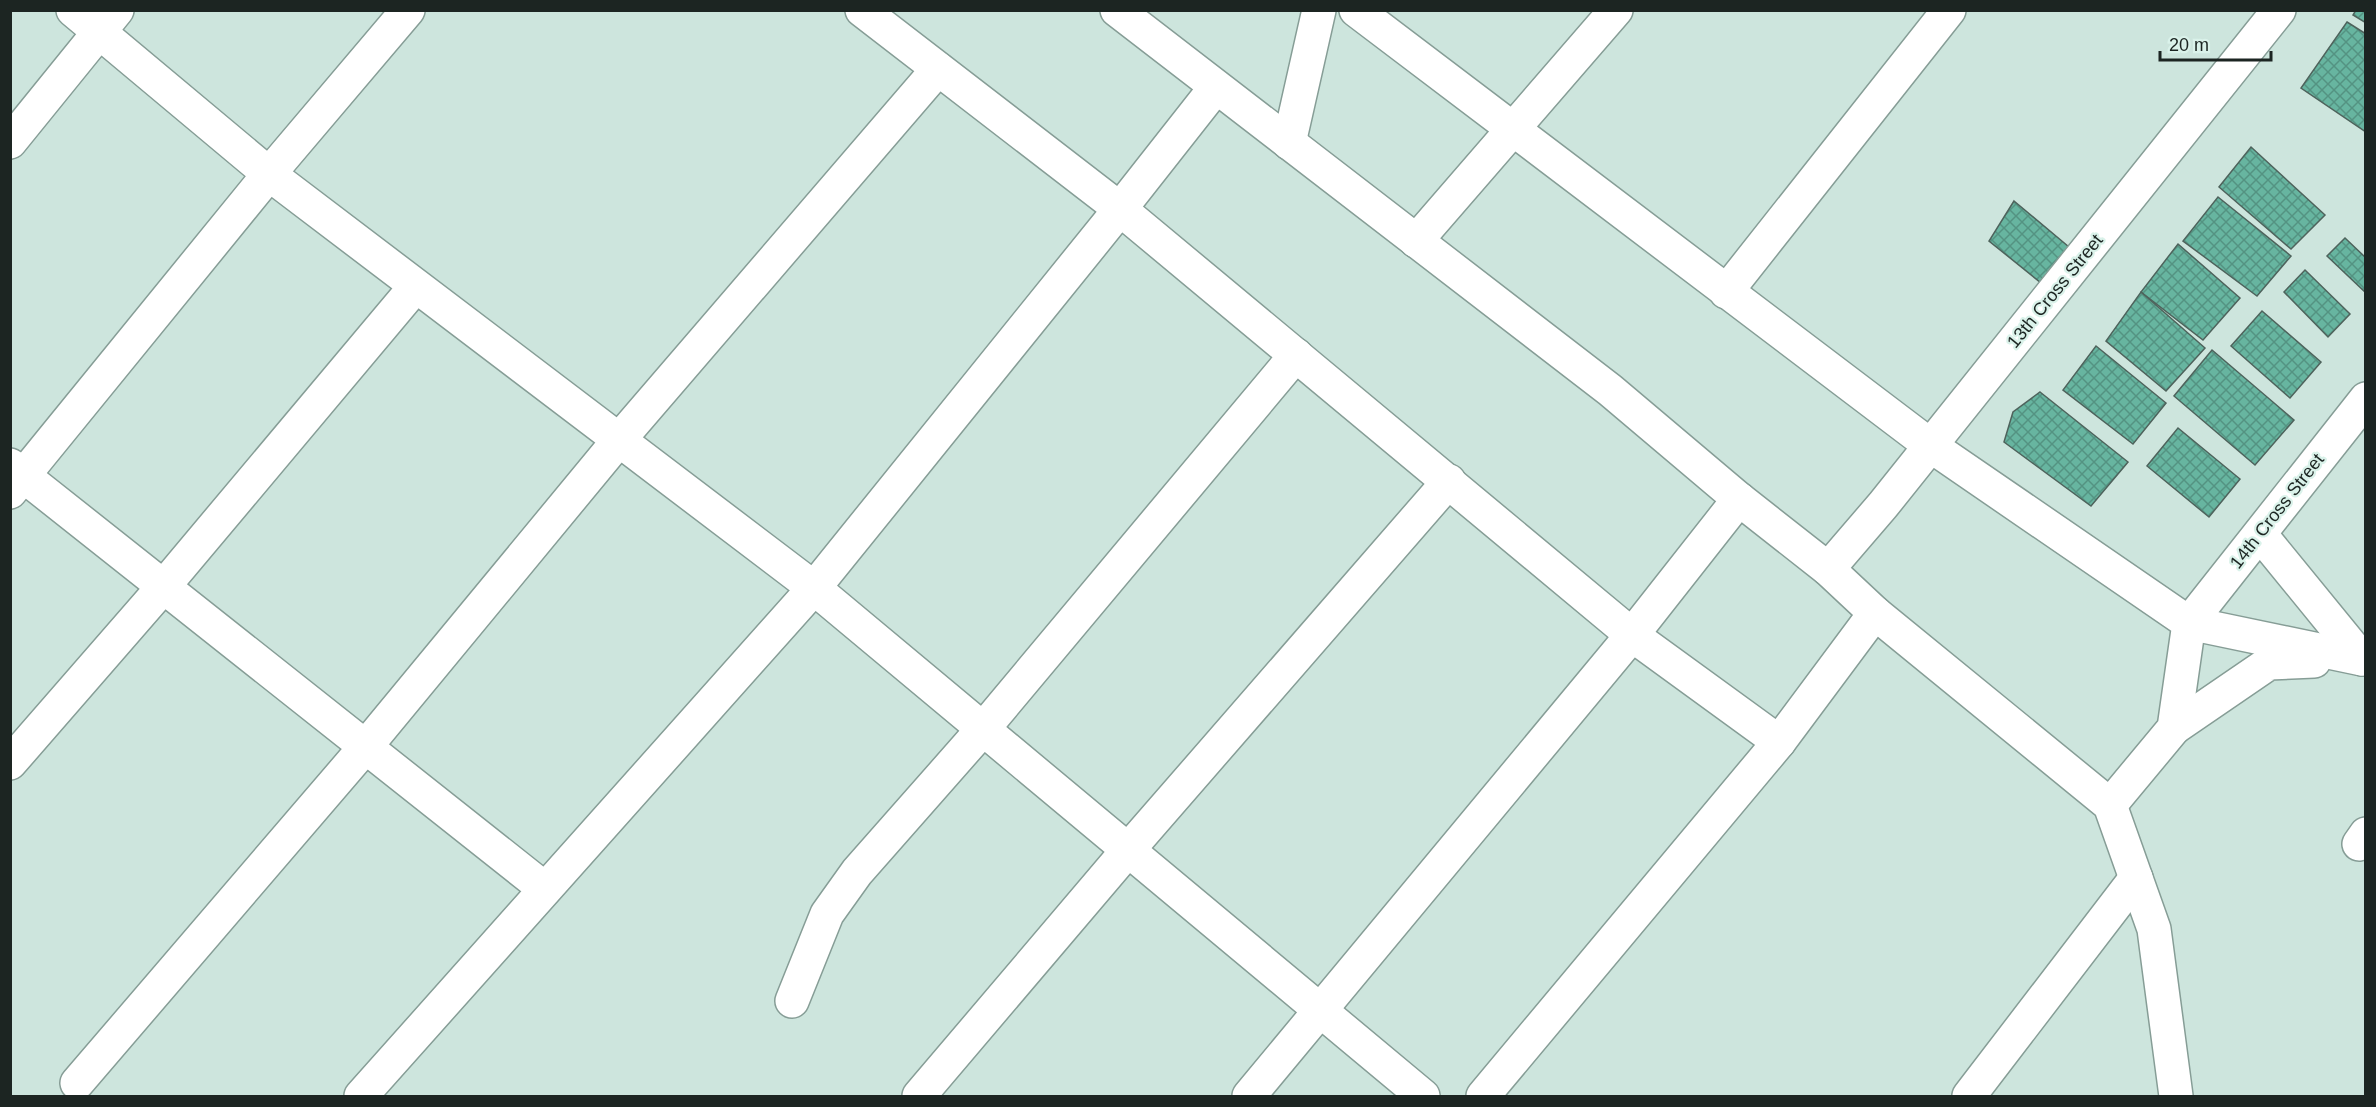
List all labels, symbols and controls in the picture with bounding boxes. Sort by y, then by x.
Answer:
scale bar [2160,24,2271,62]
text: 20 m [2169,35,2209,55]
street label: 13th Cross Street [2003,230,2107,352]
street label: 14th Cross Street [2226,450,2328,572]

